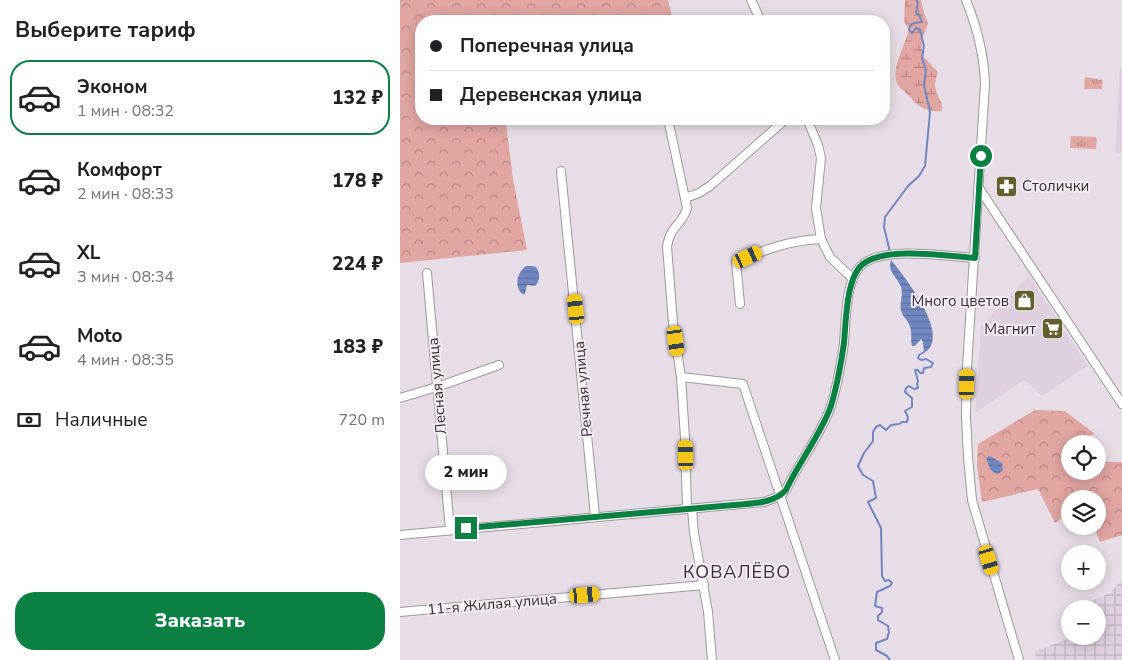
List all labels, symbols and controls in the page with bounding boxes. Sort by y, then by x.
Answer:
text: Выберите тариф [15,15,196,45]
text: Поперечная улица [460,33,634,59]
text: Эконом [77,74,148,100]
icon: car [17,75,62,120]
text: Деревенская улица [460,82,642,108]
text: 132 ₽ [332,85,383,111]
text: 1 мин · 08:32 [77,100,174,122]
route start [970,145,992,167]
text: Комфорт [77,157,162,183]
icon: car [17,158,62,203]
text: 178 ₽ [332,168,383,194]
pharmacy icon: Столички [994,174,1018,198]
place label: Столички [1022,176,1089,196]
text: 2 мин · 08:33 [77,183,174,205]
text: XL [77,240,100,266]
icon: car [17,241,62,286]
car [731,244,764,270]
text: 224 ₽ [332,251,383,277]
text: 3 мин · 08:34 [77,266,174,288]
shop icon: Много цветов [1013,289,1037,313]
place label: Много цветов [911,291,1009,311]
car [566,293,585,325]
supermarket icon: Магнит [1040,317,1064,341]
place label: Магнит [984,319,1036,339]
text: Moto [77,323,123,349]
icon: car [17,324,62,369]
car [666,325,685,357]
text: 183 ₽ [332,334,383,360]
street label: Лесная улица [423,337,451,435]
street label: Речная улица [569,340,597,438]
text: 4 мин · 08:35 [77,349,174,371]
car [959,369,974,399]
icon: cash [15,406,43,434]
text: Наличные [55,407,148,433]
text: 720 m [338,409,385,431]
map controls [1061,435,1106,645]
button: locate [1061,435,1106,480]
car [678,440,693,470]
callout: 2 мин [425,456,507,490]
text: 2 мин [443,461,489,483]
button: layers [1061,490,1106,535]
route end [455,517,477,539]
car [977,543,1000,577]
button: + [1061,545,1106,590]
district label: КОВАЛЁВО [683,560,791,584]
car [569,586,600,604]
street label: 11-я Жилая улица [426,588,558,620]
button: Заказать [15,592,385,650]
button: − [1061,600,1106,645]

